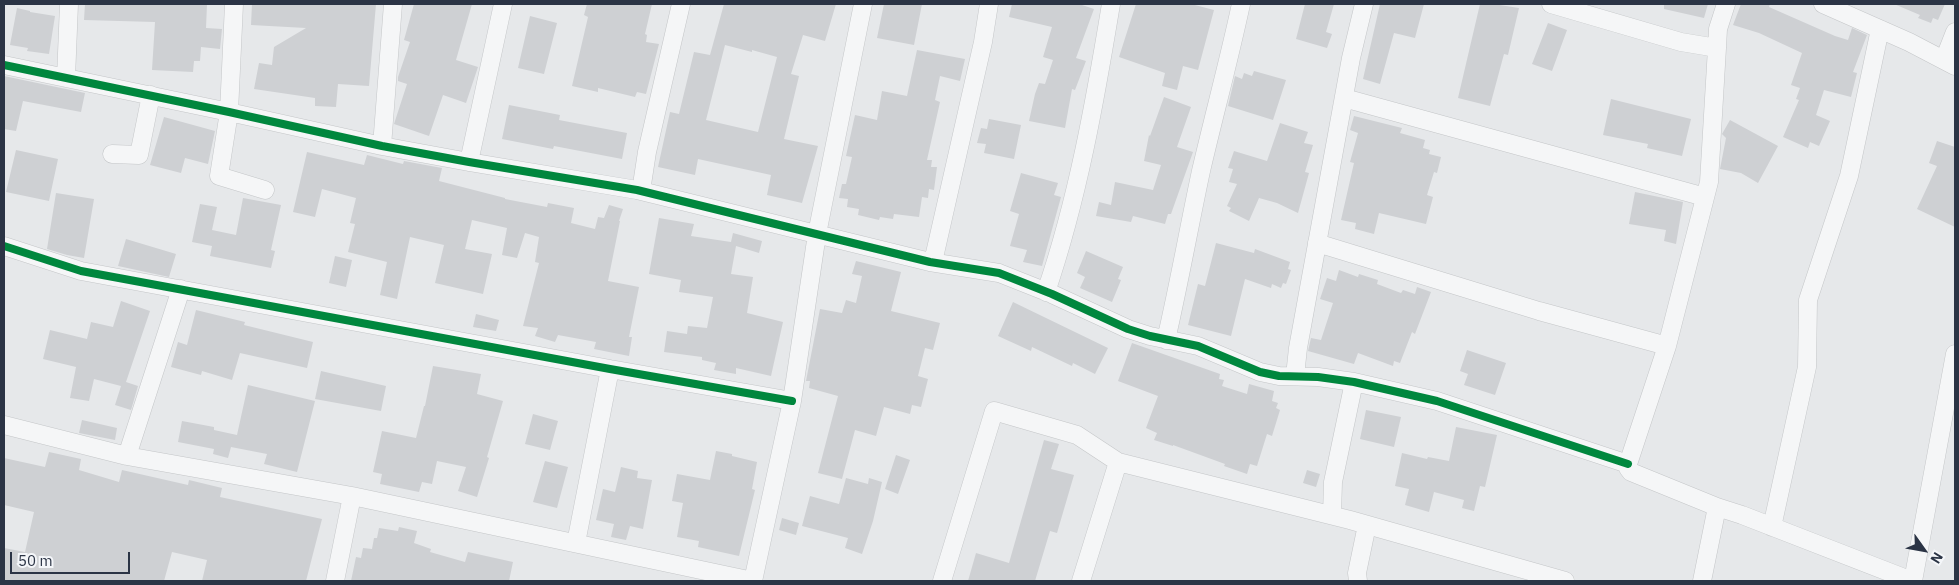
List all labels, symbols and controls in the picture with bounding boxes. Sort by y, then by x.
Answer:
north arrow [1899,525,1949,575]
scale bar [12,542,132,574]
text: N [1926,549,1947,567]
text: 50 m [18,551,53,570]

